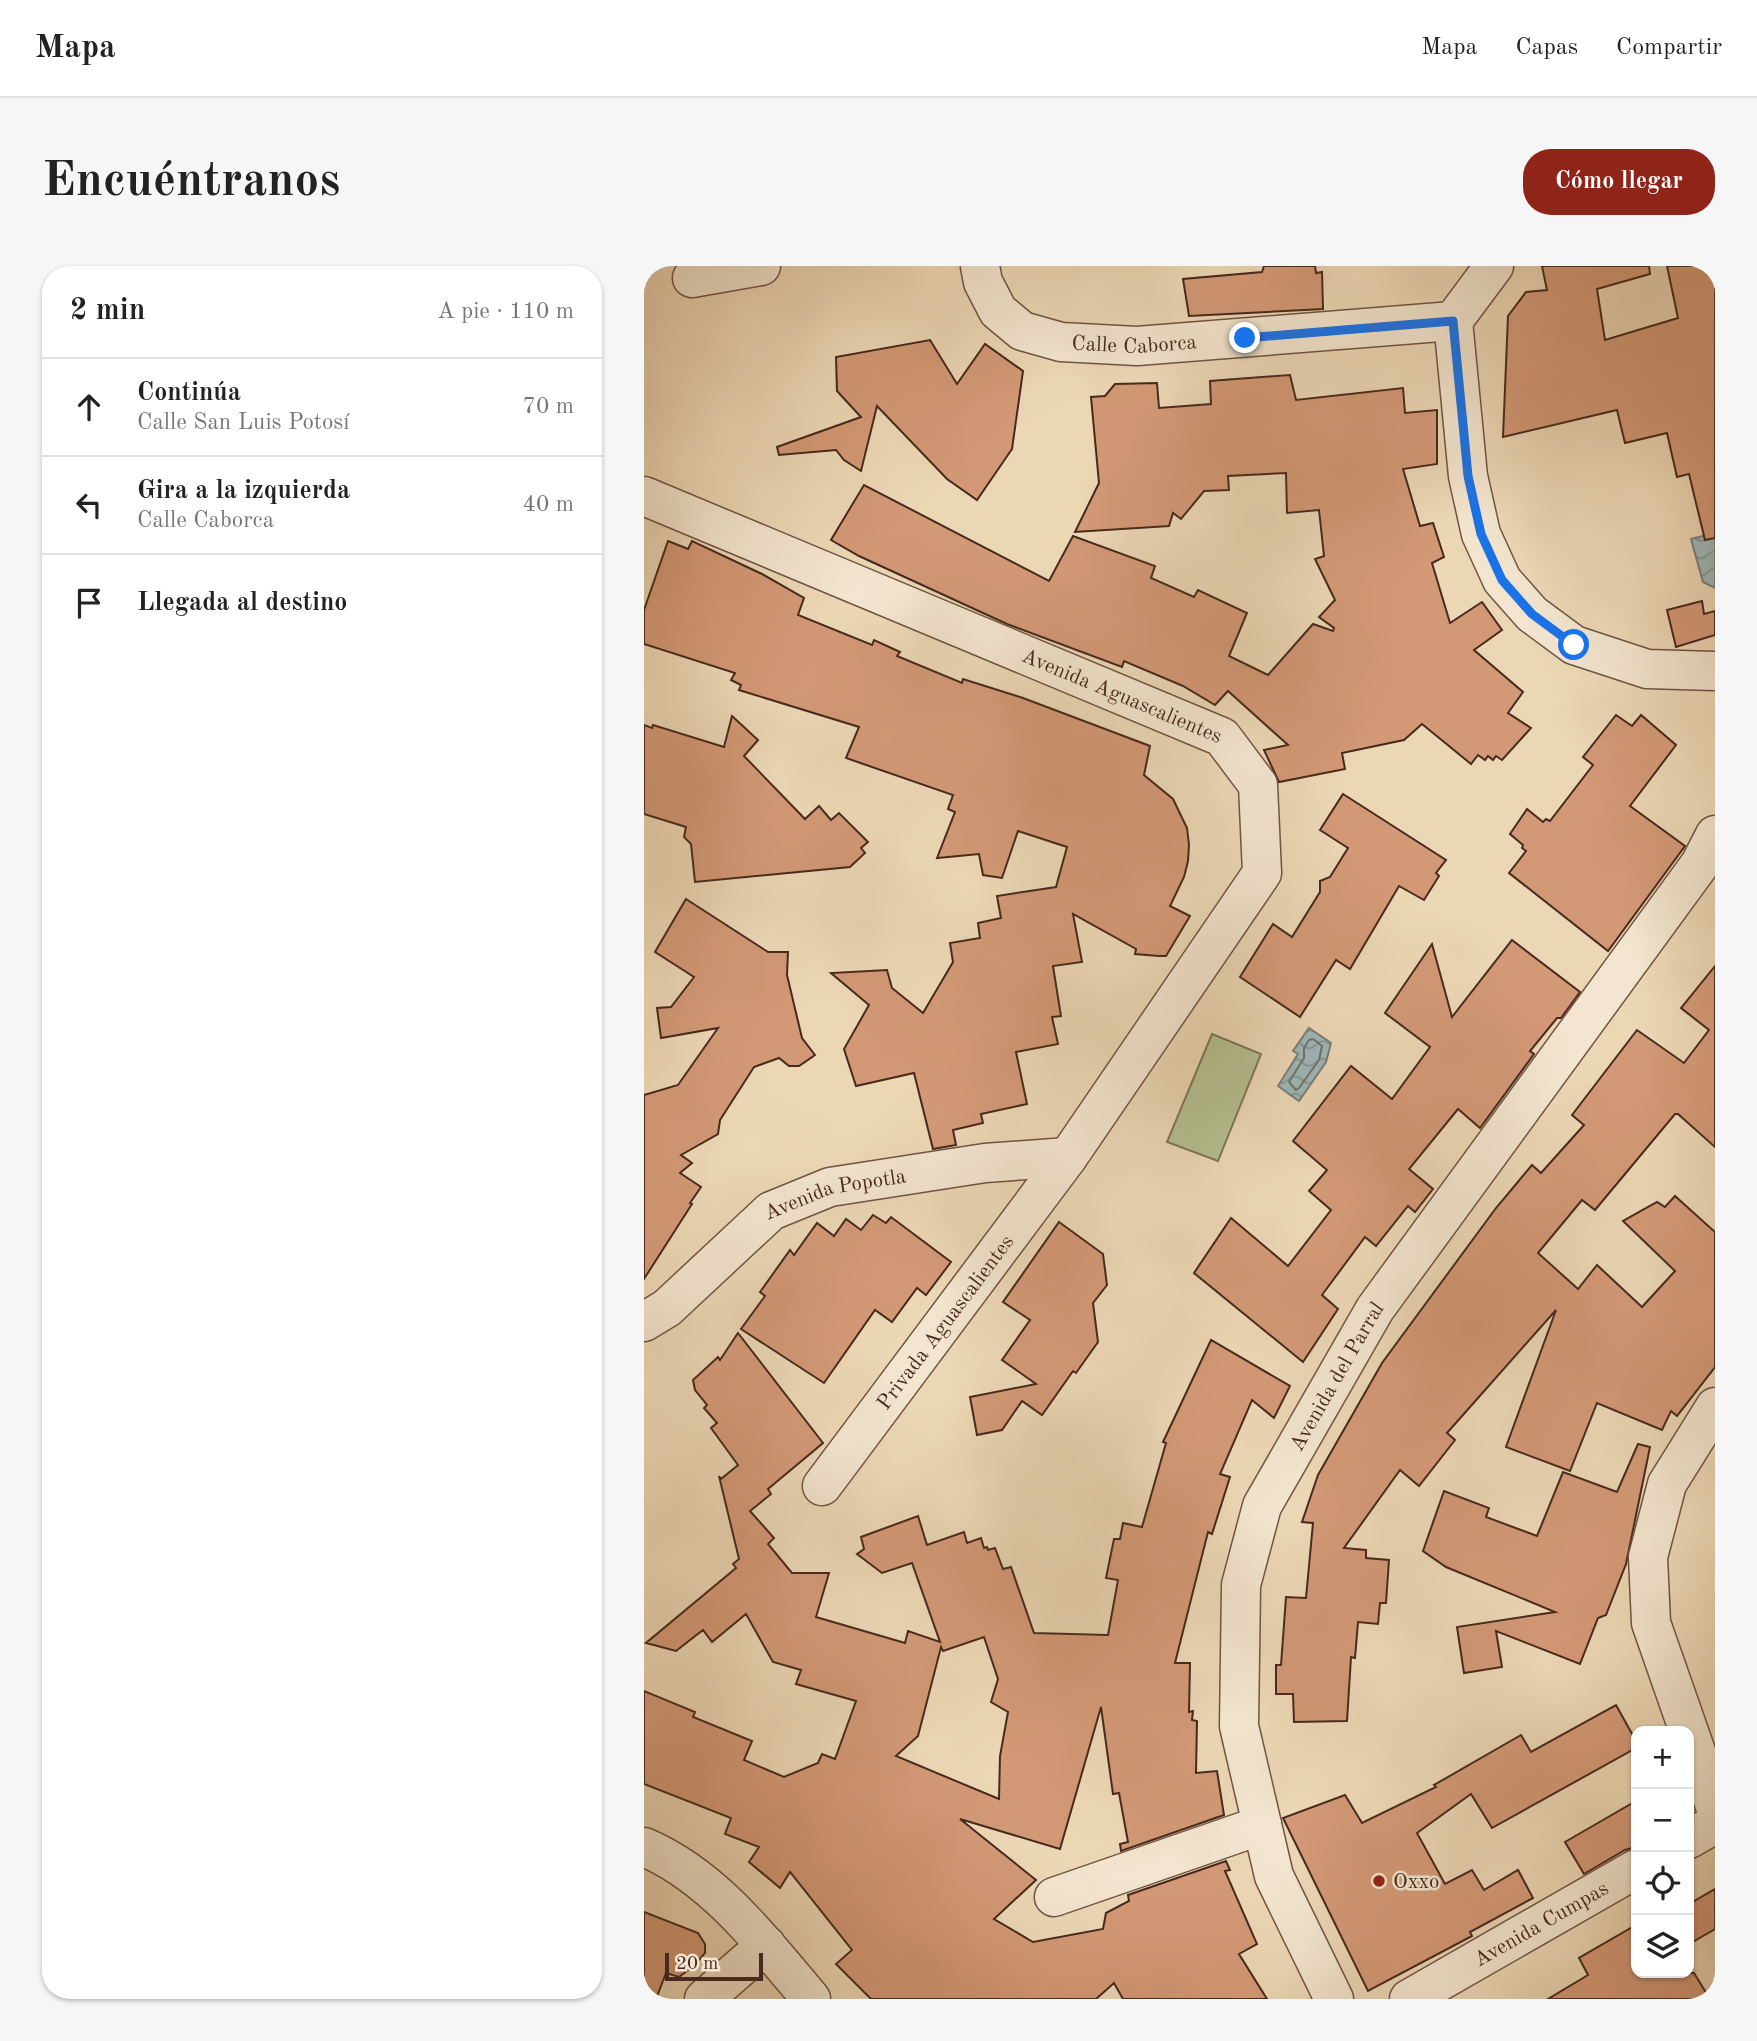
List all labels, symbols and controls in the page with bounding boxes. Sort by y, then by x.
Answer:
text: Mapa [35,32,116,65]
text: Mapa [1421,36,1477,60]
text: Capas [1515,36,1578,60]
text: Compartir [1616,36,1722,60]
button: Cómo llegar [1523,149,1715,215]
text: Encuéntranos [42,158,340,207]
text: 2 min [70,296,145,326]
text: A pie · 110 m [437,300,574,323]
route end [1229,322,1260,353]
street label: Calle Caborca [1071,332,1198,358]
text: Continúa [137,380,241,406]
icon: ahead [70,388,108,426]
text: 70 m [523,395,574,418]
text: Calle San Luis Potosí [137,411,350,434]
text: Gira a la izquierda [137,478,350,504]
icon: left [70,486,108,524]
text: 40 m [523,493,574,516]
text: Calle Caborca [137,509,274,532]
icon: arrive [70,584,108,622]
text: Llegada al destino [137,590,347,616]
route start [1558,629,1589,660]
street label: Avenida Aguascalientes [1018,646,1225,748]
street label: Avenida Popotla [761,1166,908,1225]
street label: Privada Aguascalientes [874,1232,1019,1414]
street label: Avenida del Parral [1287,1298,1389,1455]
map controls [1631,1726,1694,1978]
button: + [1631,1726,1694,1789]
button: − [1631,1789,1694,1852]
button: locate [1631,1852,1694,1915]
place label: Oxxo [1393,1872,1439,1893]
marker: Oxxo [1371,1873,1387,1889]
street label: Avenida Cumpas [1471,1878,1612,1971]
button: layers [1631,1915,1694,1978]
scale bar [665,1950,763,1982]
text: 20 m [676,1955,718,1974]

